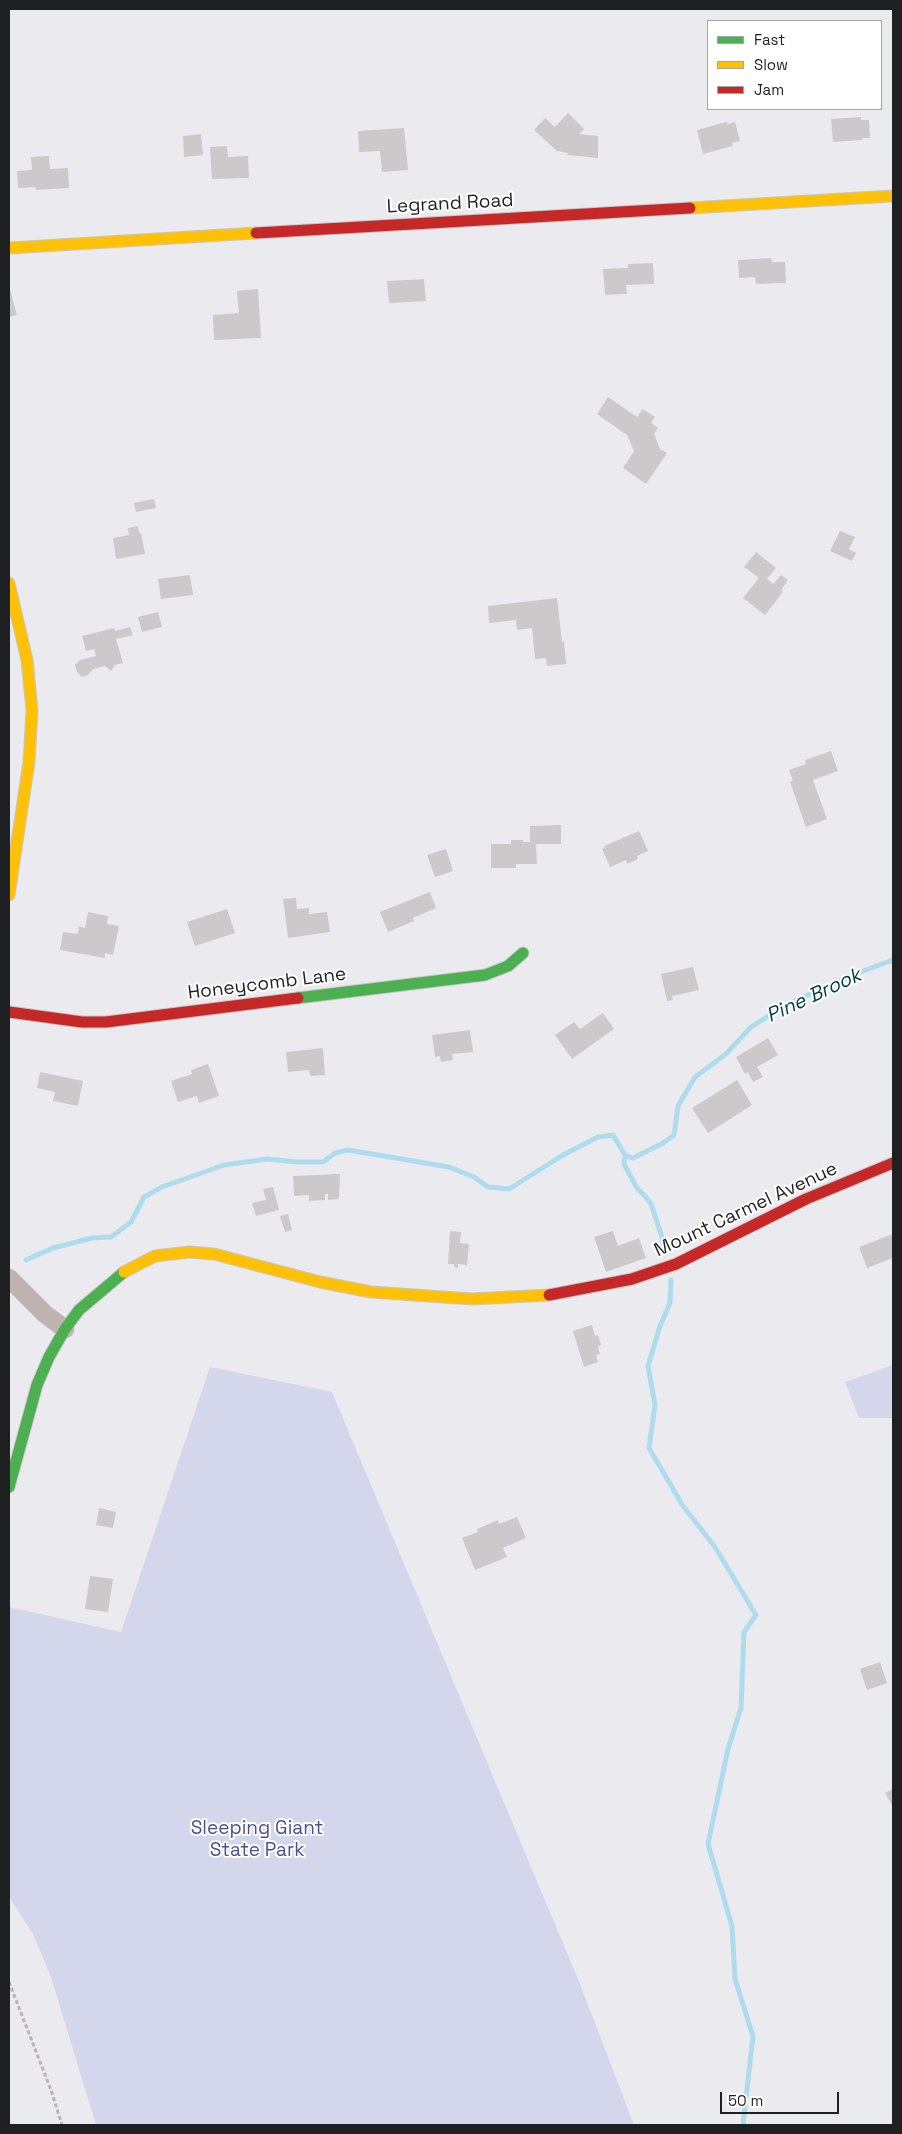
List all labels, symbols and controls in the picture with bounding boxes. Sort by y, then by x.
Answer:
legend [707,20,882,110]
text: Fast [754,30,785,49]
text: Slow [754,55,788,74]
text: Jam [754,80,784,99]
street label: Legrand Road [386,189,514,219]
street label: Honeycomb Lane [186,963,348,1005]
water label: Pine Brook [763,964,865,1028]
street label: Mount Carmel Avenue [651,1158,841,1262]
park label: Sleeping Giant State Park [191,1818,323,1862]
scale bar [722,2082,841,2114]
text: 50 m [728,2091,763,2110]

